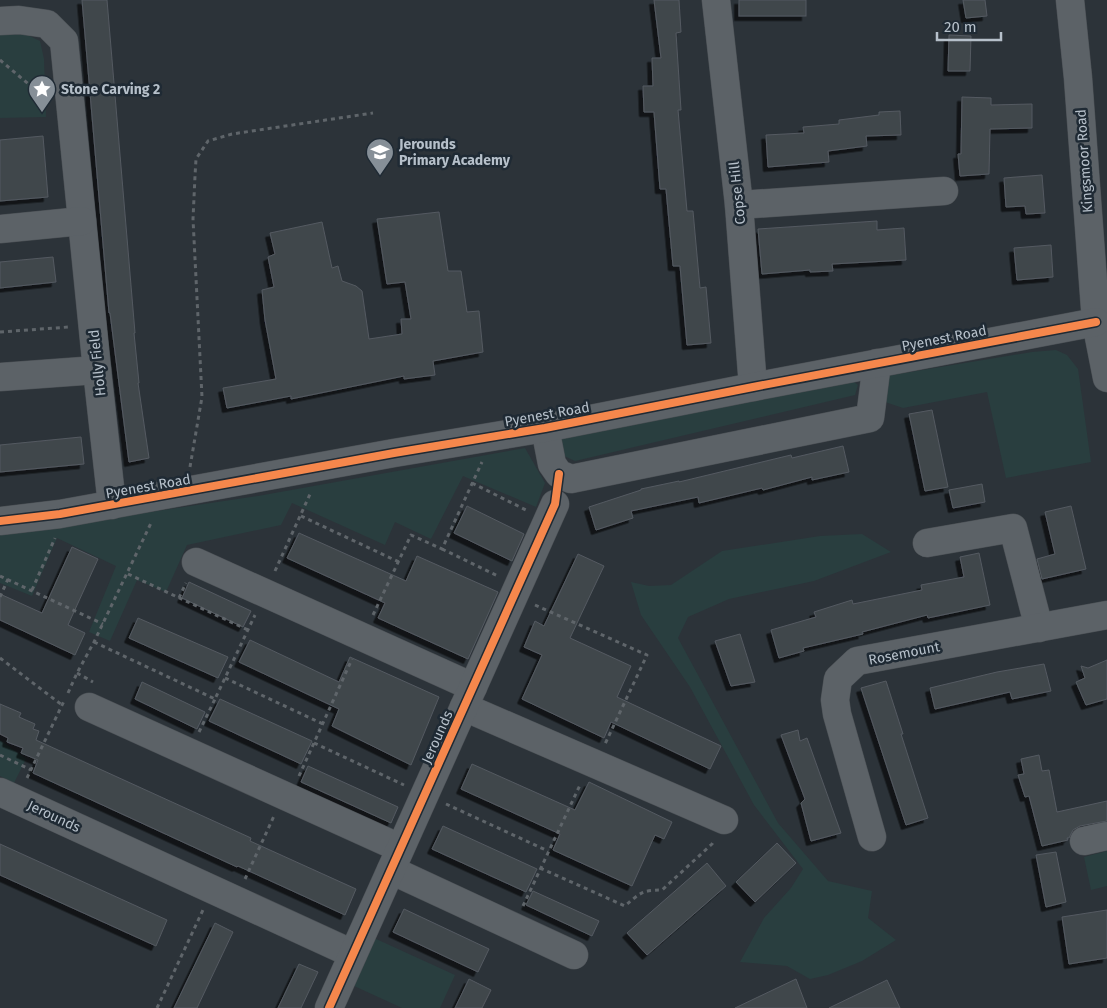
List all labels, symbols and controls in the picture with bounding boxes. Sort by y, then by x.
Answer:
scale bar [937,10,1001,42]
text: 20 m [944,18,977,36]
place icon: Stone Carving 2 [27,74,57,113]
place label: Stone Carving 2 [61,81,160,98]
street label: Kingsmoor Road [1072,109,1097,213]
place label: Jerounds Primary Academy [398,136,511,169]
school or university icon: Jerounds Primary Academy [365,137,395,176]
street label: Copse Hill [726,160,749,225]
street label: Pyenest Road [900,322,988,355]
street label: Holly Field [86,329,109,397]
street label: Pyenest Road [503,399,591,430]
street label: Pyenest Road [104,471,192,502]
street label: Rosemount [867,638,942,669]
street label: Jerounds [418,708,457,766]
street label: Jerounds [25,797,83,836]

